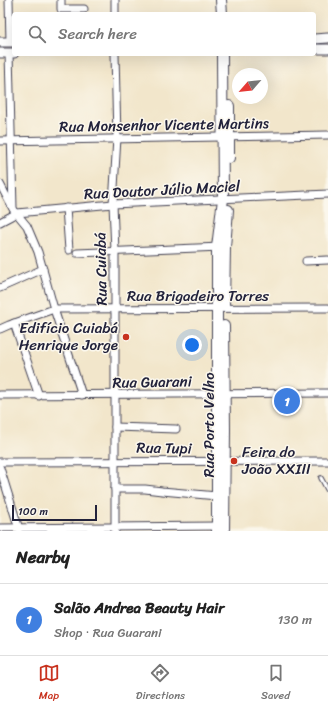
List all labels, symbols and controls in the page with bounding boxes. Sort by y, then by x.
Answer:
search box [12,12,316,56]
text: Search here [58,21,137,47]
icon: search [26,23,48,45]
north arrow [232,68,268,104]
street label: Rua Monsenhor Vicente Martins [59,110,270,140]
street label: Rua Doutor Júlio Maciel [83,173,241,207]
street label: Rua Cuiabá [87,232,115,306]
street label: Rua Brigadeiro Torres [127,283,269,309]
place label: Edifício Cuiabá Henrique Jorge [19,315,118,358]
marker: Edifício Cuiabá Henrique Jorge [121,332,131,342]
your location [182,335,202,355]
street label: Rua Guarani [112,368,193,396]
street label: Rua Porto Velho [196,372,222,478]
pin: 1 [274,386,300,416]
street label: Rua Tupi [136,435,193,461]
place label: Feira do João XXIII [241,439,311,482]
marker: Feira do João XXIII [229,456,239,466]
text: 100 m [18,502,48,521]
scale bar [12,503,97,522]
text: Nearby [16,542,70,572]
text: Salão Andrea Beauty Hair [54,595,224,621]
text: 1 [26,608,32,631]
text: 130 m [278,608,312,631]
text: Shop · Rua Guarani [54,621,162,644]
tab: Map [38,662,60,705]
tab: Directions [136,662,185,705]
tab: Saved [261,662,290,705]

